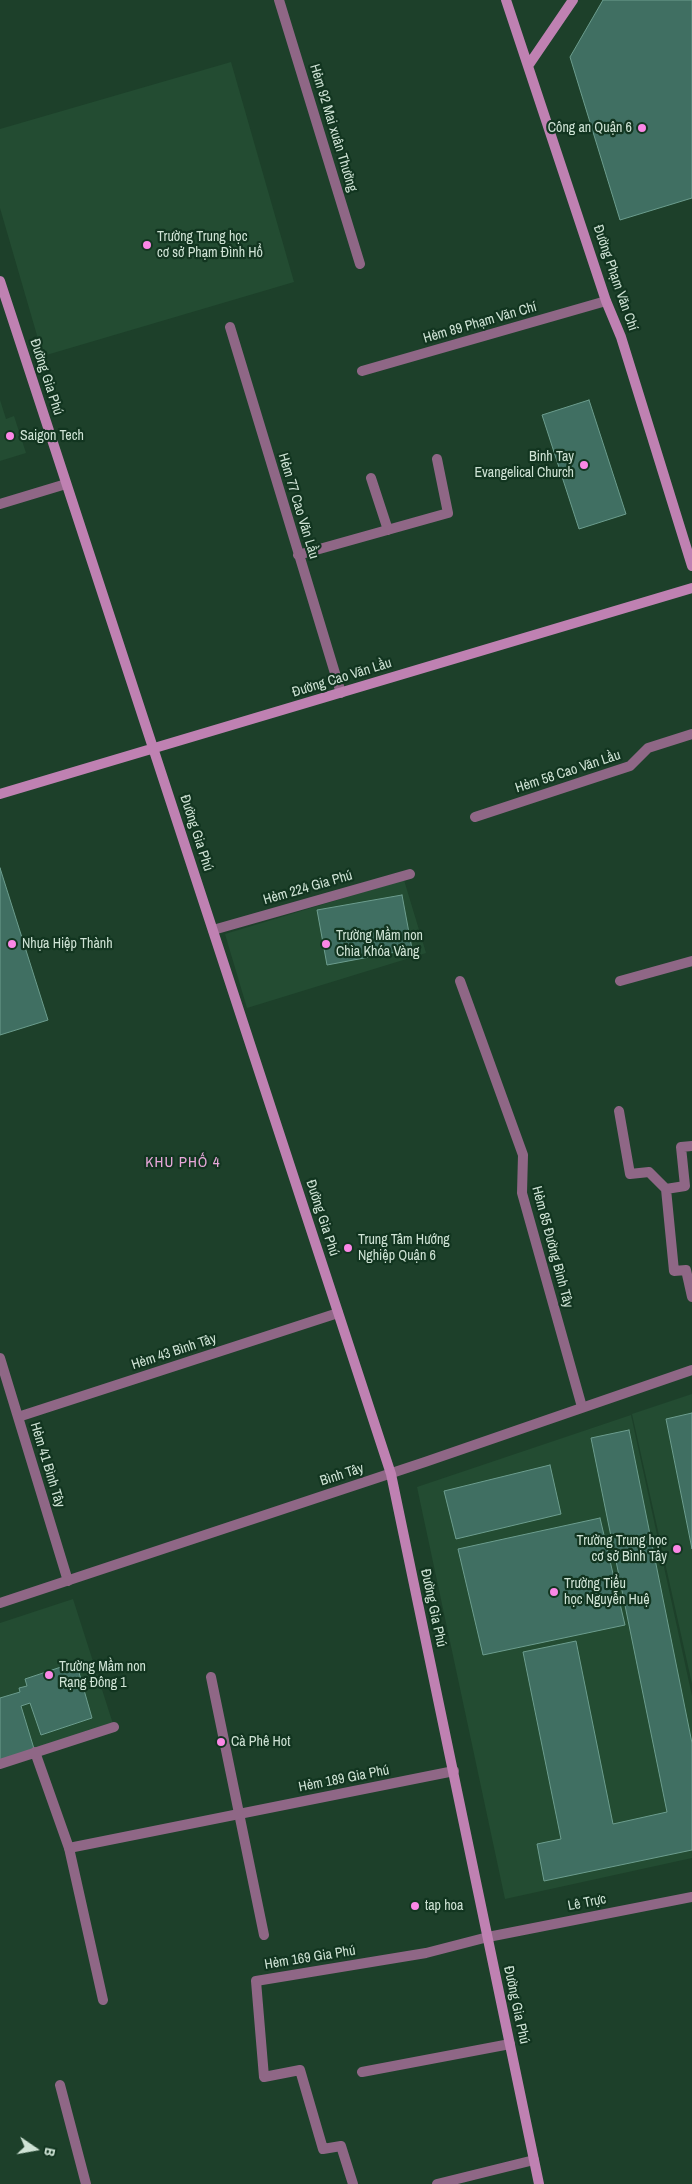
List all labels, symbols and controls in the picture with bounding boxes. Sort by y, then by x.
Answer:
street label: Hẻm 92 Mai xuân Thưởng [306,62,360,194]
place label: Công an Quận 6 [548,120,632,136]
marker: Công an Quận 6 [636,122,648,134]
street label: Đường Phạm Văn Chí [589,223,641,333]
place label: Trường Trung học cơ sở Phạm Đình Hổ [157,229,263,262]
marker: Trường Trung học cơ sở Phạm Đình Hổ [141,239,153,251]
street label: Hẻm 89 Phạm Văn Chí [421,299,539,347]
street label: Đường Gia Phú [26,337,66,417]
place label: Saigon Tech [20,428,84,444]
marker: Saigon Tech [4,430,16,442]
place label: Binh Tay Evangelical Church [474,449,574,482]
street label: Hẻm 77 Cao Văn Lầu [274,451,322,561]
marker: Binh Tay Evangelical Church [578,459,590,471]
street label: Đường Cao Văn Lầu [290,655,394,701]
street label: Hẻm 58 Cao Văn Lầu [513,747,623,797]
street label: Đường Gia Phú [176,793,216,873]
street label: Hẻm 224 Gia Phú [262,867,354,909]
place label: Trường Mầm non Chìa Khóa Vàng [336,928,423,960]
place label: Nhựa Hiệp Thành [22,936,113,952]
marker: Nhựa Hiệp Thành [6,938,18,950]
marker: Trường Mầm non Chìa Khóa Vàng [320,938,332,950]
district label: KHU PHỐ 4 [144,1154,222,1172]
street label: Đường Gia Phú [302,1178,342,1258]
street label: Hẻm 85 Đường Bình Tây [528,1184,576,1310]
place label: Trung Tâm Hướng Nghiệp Quận 6 [358,1232,450,1264]
marker: Trung Tâm Hướng Nghiệp Quận 6 [342,1242,354,1254]
street label: Hẻm 43 Bình Tây [129,1330,219,1374]
street label: Hẻm 41 Bình Tây [26,1420,68,1510]
street label: Bình Tây [318,1460,366,1490]
place label: Trường Trung học cơ sở Bình Tây [577,1533,667,1565]
marker: Trường Trung học cơ sở Bình Tây [671,1543,683,1555]
street label: Đường Gia Phú [417,1568,449,1648]
place label: Trường Tiểu học Nguyễn Huệ [564,1576,650,1608]
marker: Trường Tiểu học Nguyễn Huệ [548,1586,560,1598]
place label: Trường Mầm non Rạng Đông 1 [59,1659,146,1691]
marker: Trường Mầm non Rạng Đông 1 [43,1669,55,1681]
place label: Cà Phê Hot [231,1734,290,1750]
marker: Cà Phê Hot [215,1736,227,1748]
street label: Hẻm 189 Gia Phú [297,1762,391,1796]
street label: Lê Trực [567,1891,607,1915]
place label: tap hoa [425,1898,463,1914]
marker: tap hoa [409,1900,421,1912]
street label: Hẻm 169 Gia Phú [263,1943,357,1973]
street label: Đường Gia Phú [500,1965,532,2045]
north arrow [10,2124,60,2174]
text: B [40,2146,59,2158]

